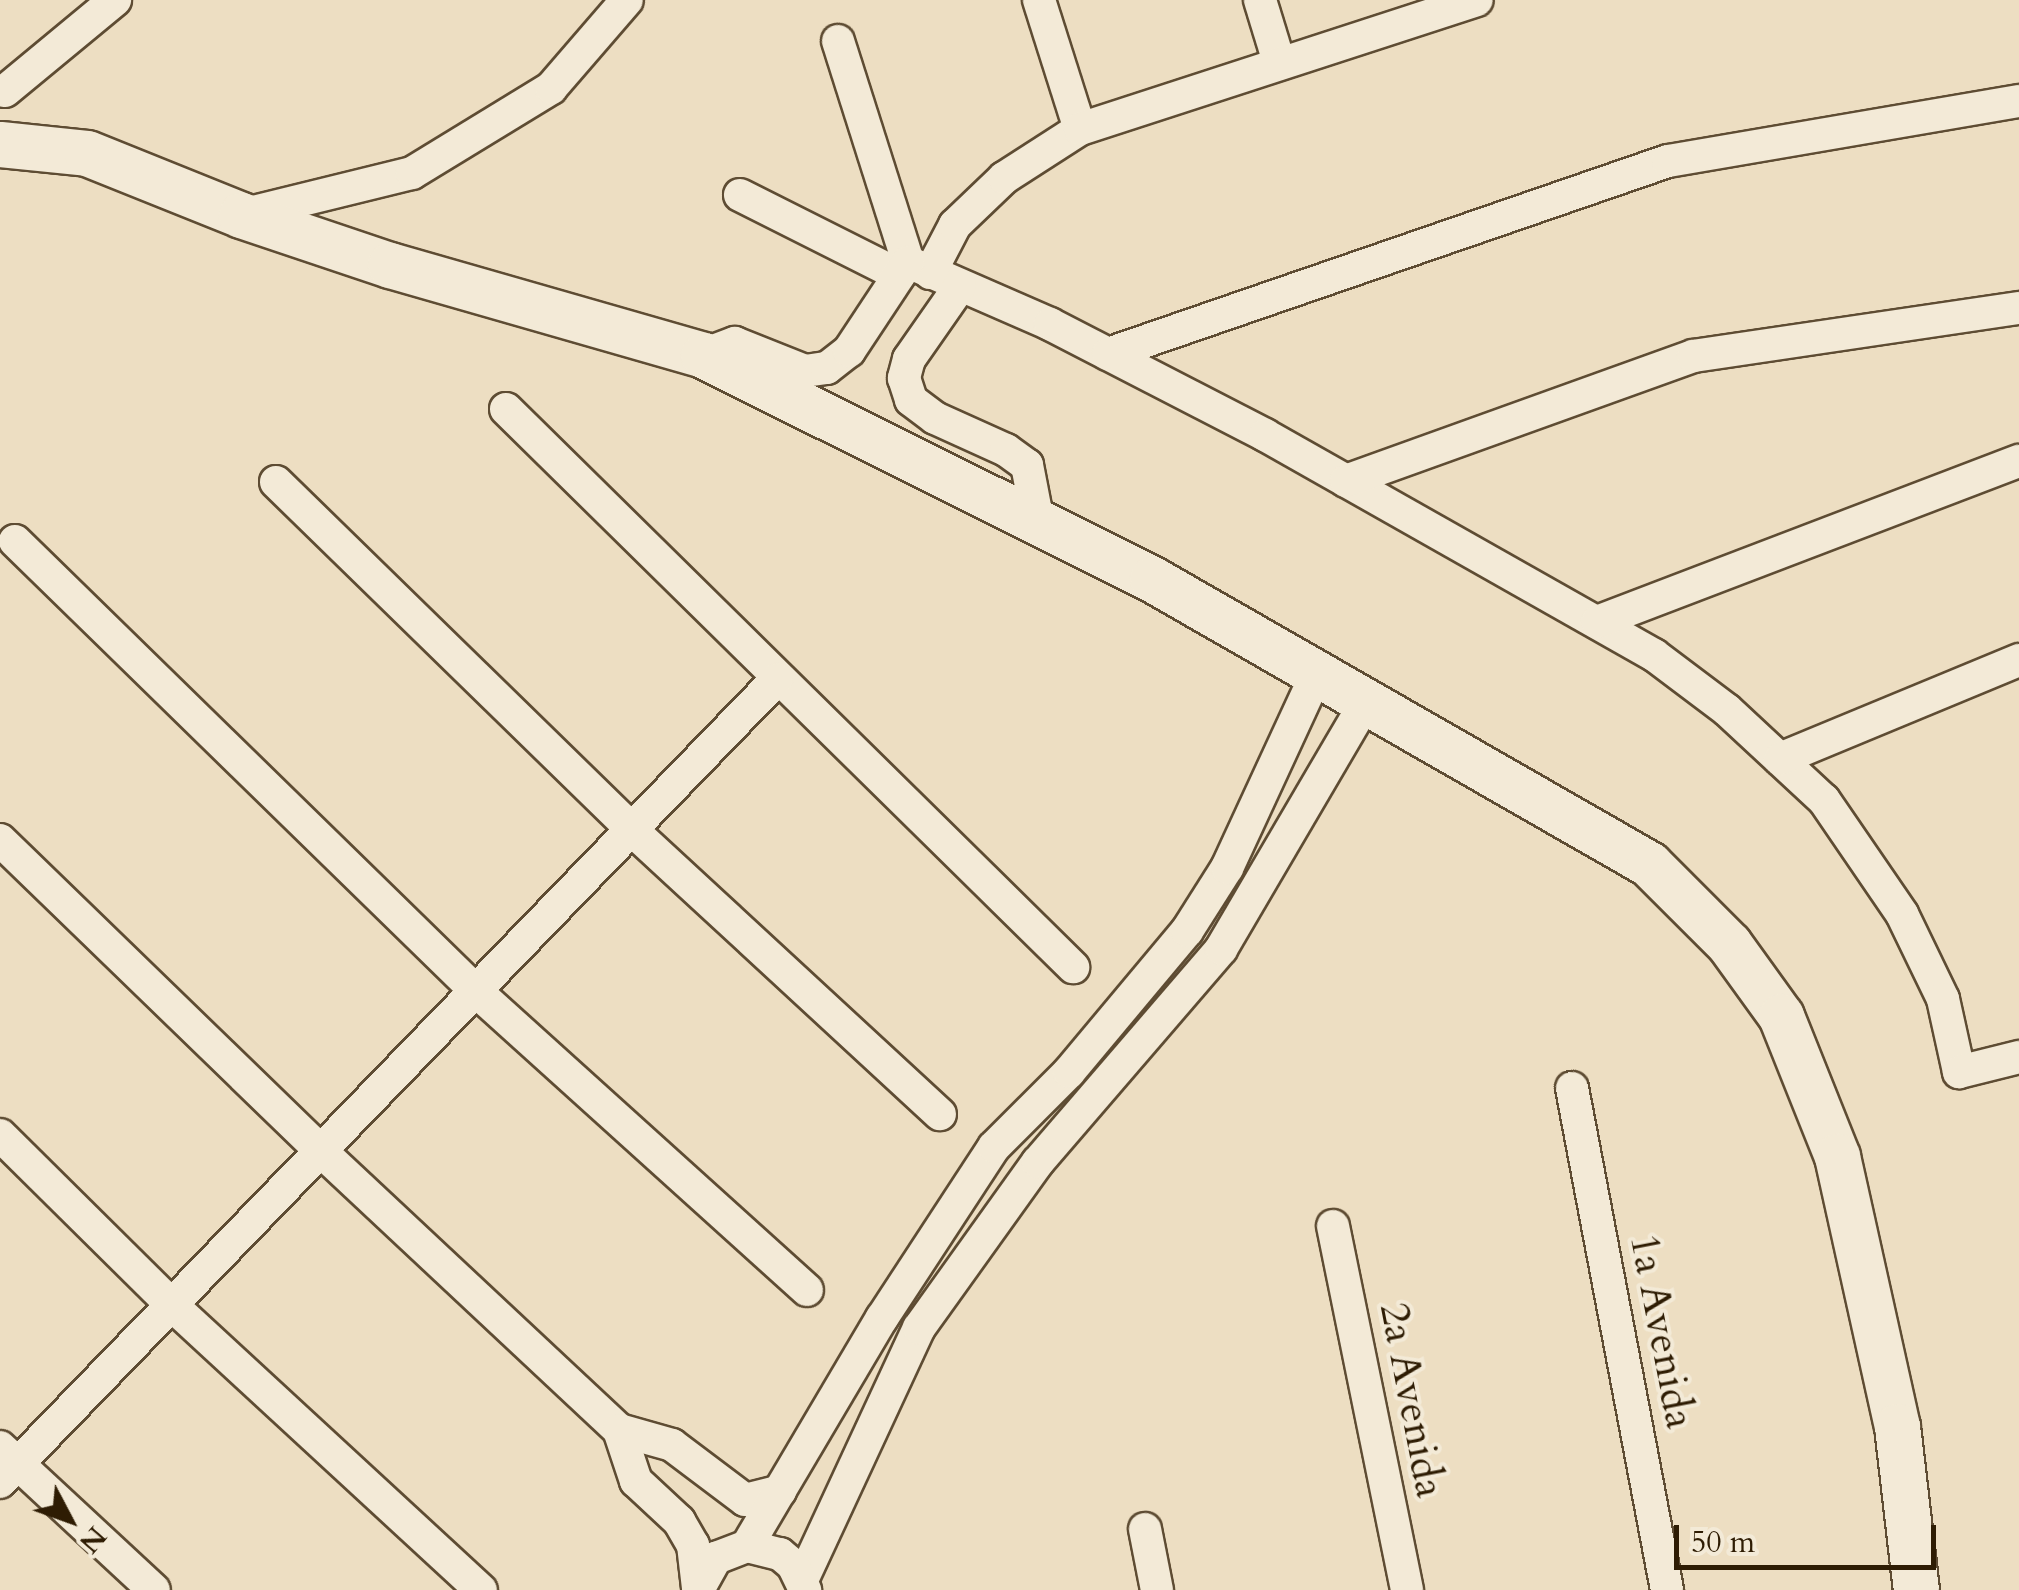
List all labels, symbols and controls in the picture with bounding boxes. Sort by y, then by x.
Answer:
street label: 1a Avenida [1618,1229,1706,1433]
street label: 2a Avenida [1368,1298,1456,1502]
north arrow [20,1470,120,1570]
scale bar [1679,1505,1942,1567]
text: N [70,1518,115,1561]
text: 50 m [1691,1522,1755,1563]

